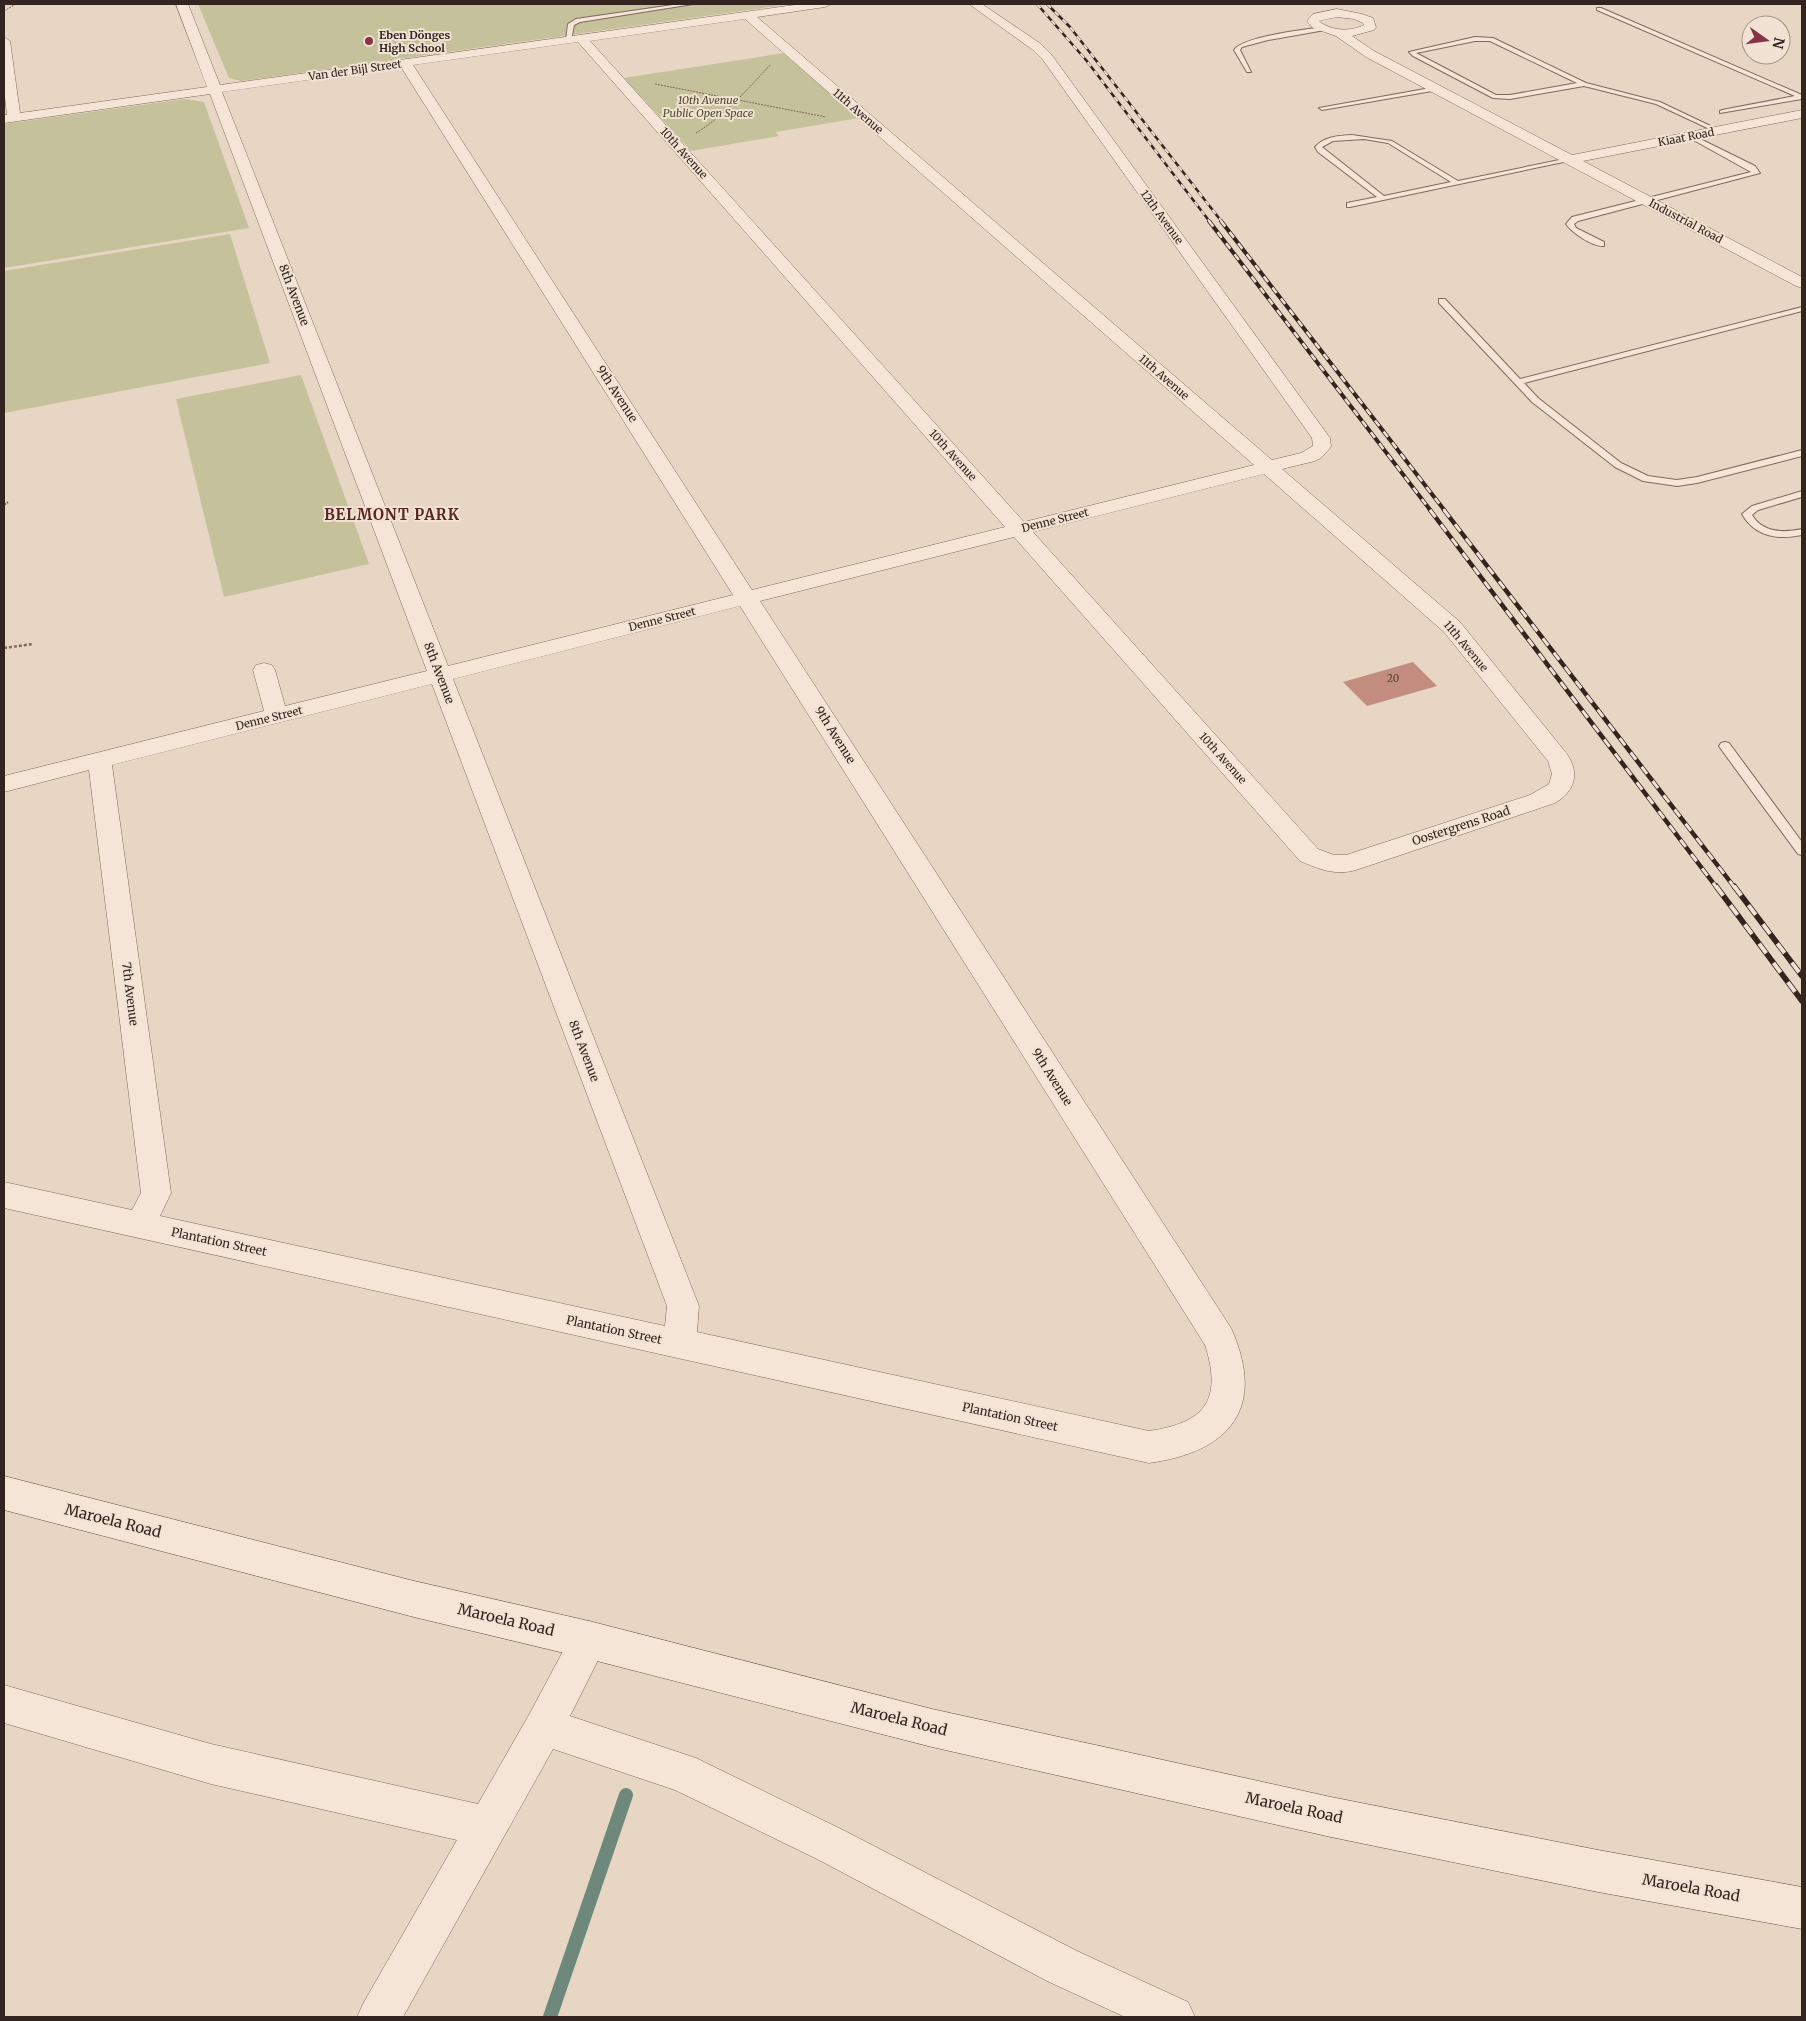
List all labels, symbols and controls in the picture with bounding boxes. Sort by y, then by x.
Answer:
north arrow [1741,15,1791,65]
place label: Eben Dönges High School [379,28,450,55]
marker: Eben Dönges High School [363,35,375,47]
text: N [1769,36,1789,51]
street label: Van der Bijl Street [307,56,403,84]
street label: 11th Avenue [830,85,886,137]
park label: 10th Avenue Public Open Space [663,93,754,120]
street label: 10th Avenue [657,124,711,182]
street label: Kiaat Road [1657,125,1716,149]
street label: 12th Avenue [1138,187,1187,247]
street label: Industrial Road [1647,196,1726,247]
street label: 8th Avenue [276,262,313,328]
street label: 11th Avenue [1136,351,1192,403]
street label: 9th Avenue [593,362,641,425]
street label: 10th Avenue [926,426,980,484]
district label: BELMONT PARK [324,505,460,524]
street label: Denne Street [1020,505,1091,535]
street label: Denne Street [627,604,698,634]
street label: 11th Avenue [1441,618,1491,674]
street label: 8th Avenue [421,640,458,706]
house number: 20 [1387,672,1399,685]
street label: Denne Street [234,703,305,733]
street label: 9th Avenue [812,703,859,766]
street label: 10th Avenue [1196,729,1250,787]
street label: Oostergrens Road [1410,803,1512,848]
street label: 7th Avenue [119,961,142,1027]
street label: 8th Avenue [566,1018,603,1084]
street label: 9th Avenue [1029,1045,1076,1108]
street label: Plantation Street [170,1224,269,1259]
street label: Plantation Street [565,1312,664,1347]
street label: Plantation Street [961,1399,1060,1434]
street label: Maroela Road [63,1499,163,1542]
street label: Maroela Road [456,1599,556,1640]
street label: Maroela Road [849,1697,949,1740]
street label: Maroela Road [1244,1788,1344,1827]
street label: Maroela Road [1641,1870,1741,1905]

